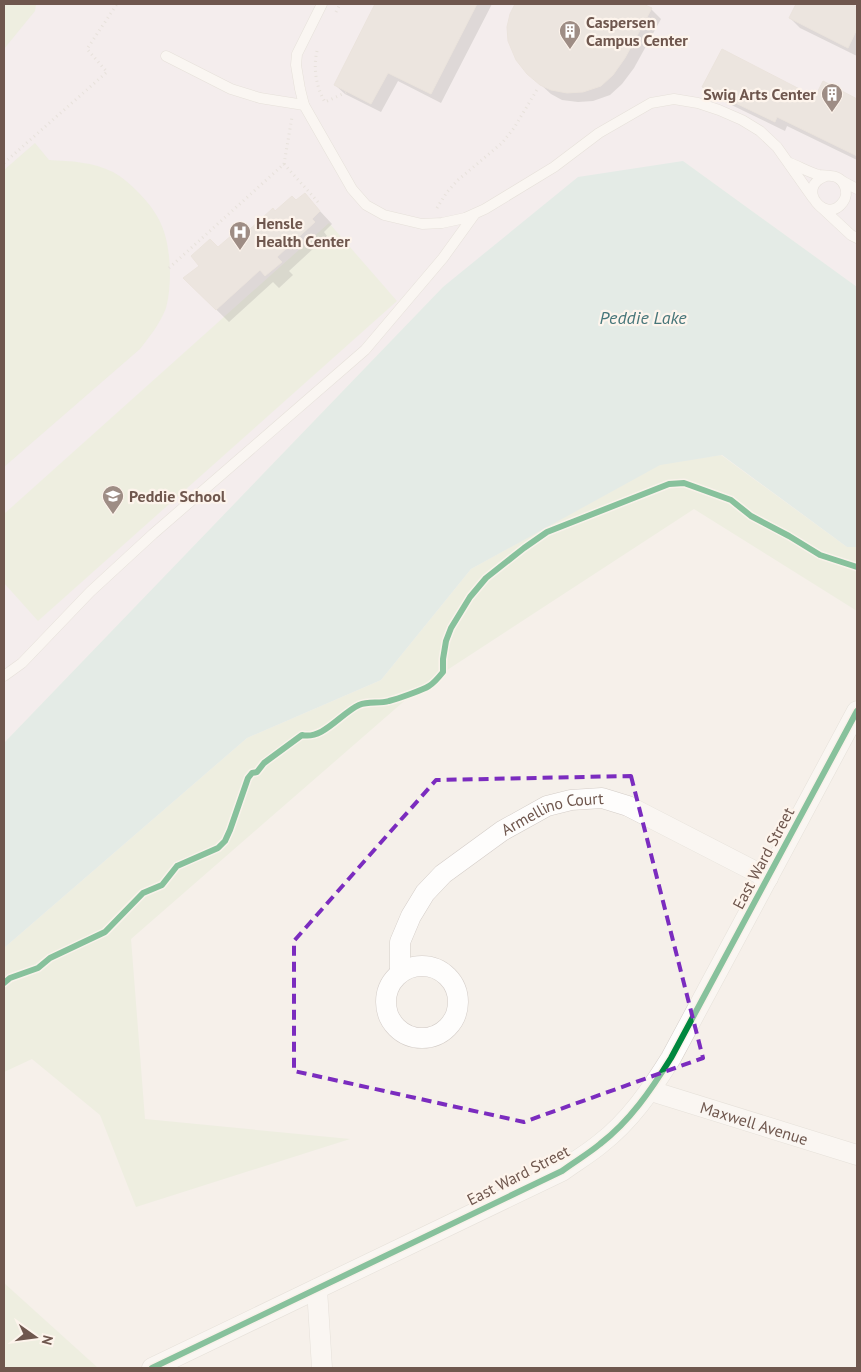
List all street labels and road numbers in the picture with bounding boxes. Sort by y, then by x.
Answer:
street label: Armellino Court [498,788,605,840]
street label: East Ward Street [728,803,798,912]
street label: Maxwell Avenue [698,1097,810,1149]
street label: East Ward Street [463,1140,573,1209]

